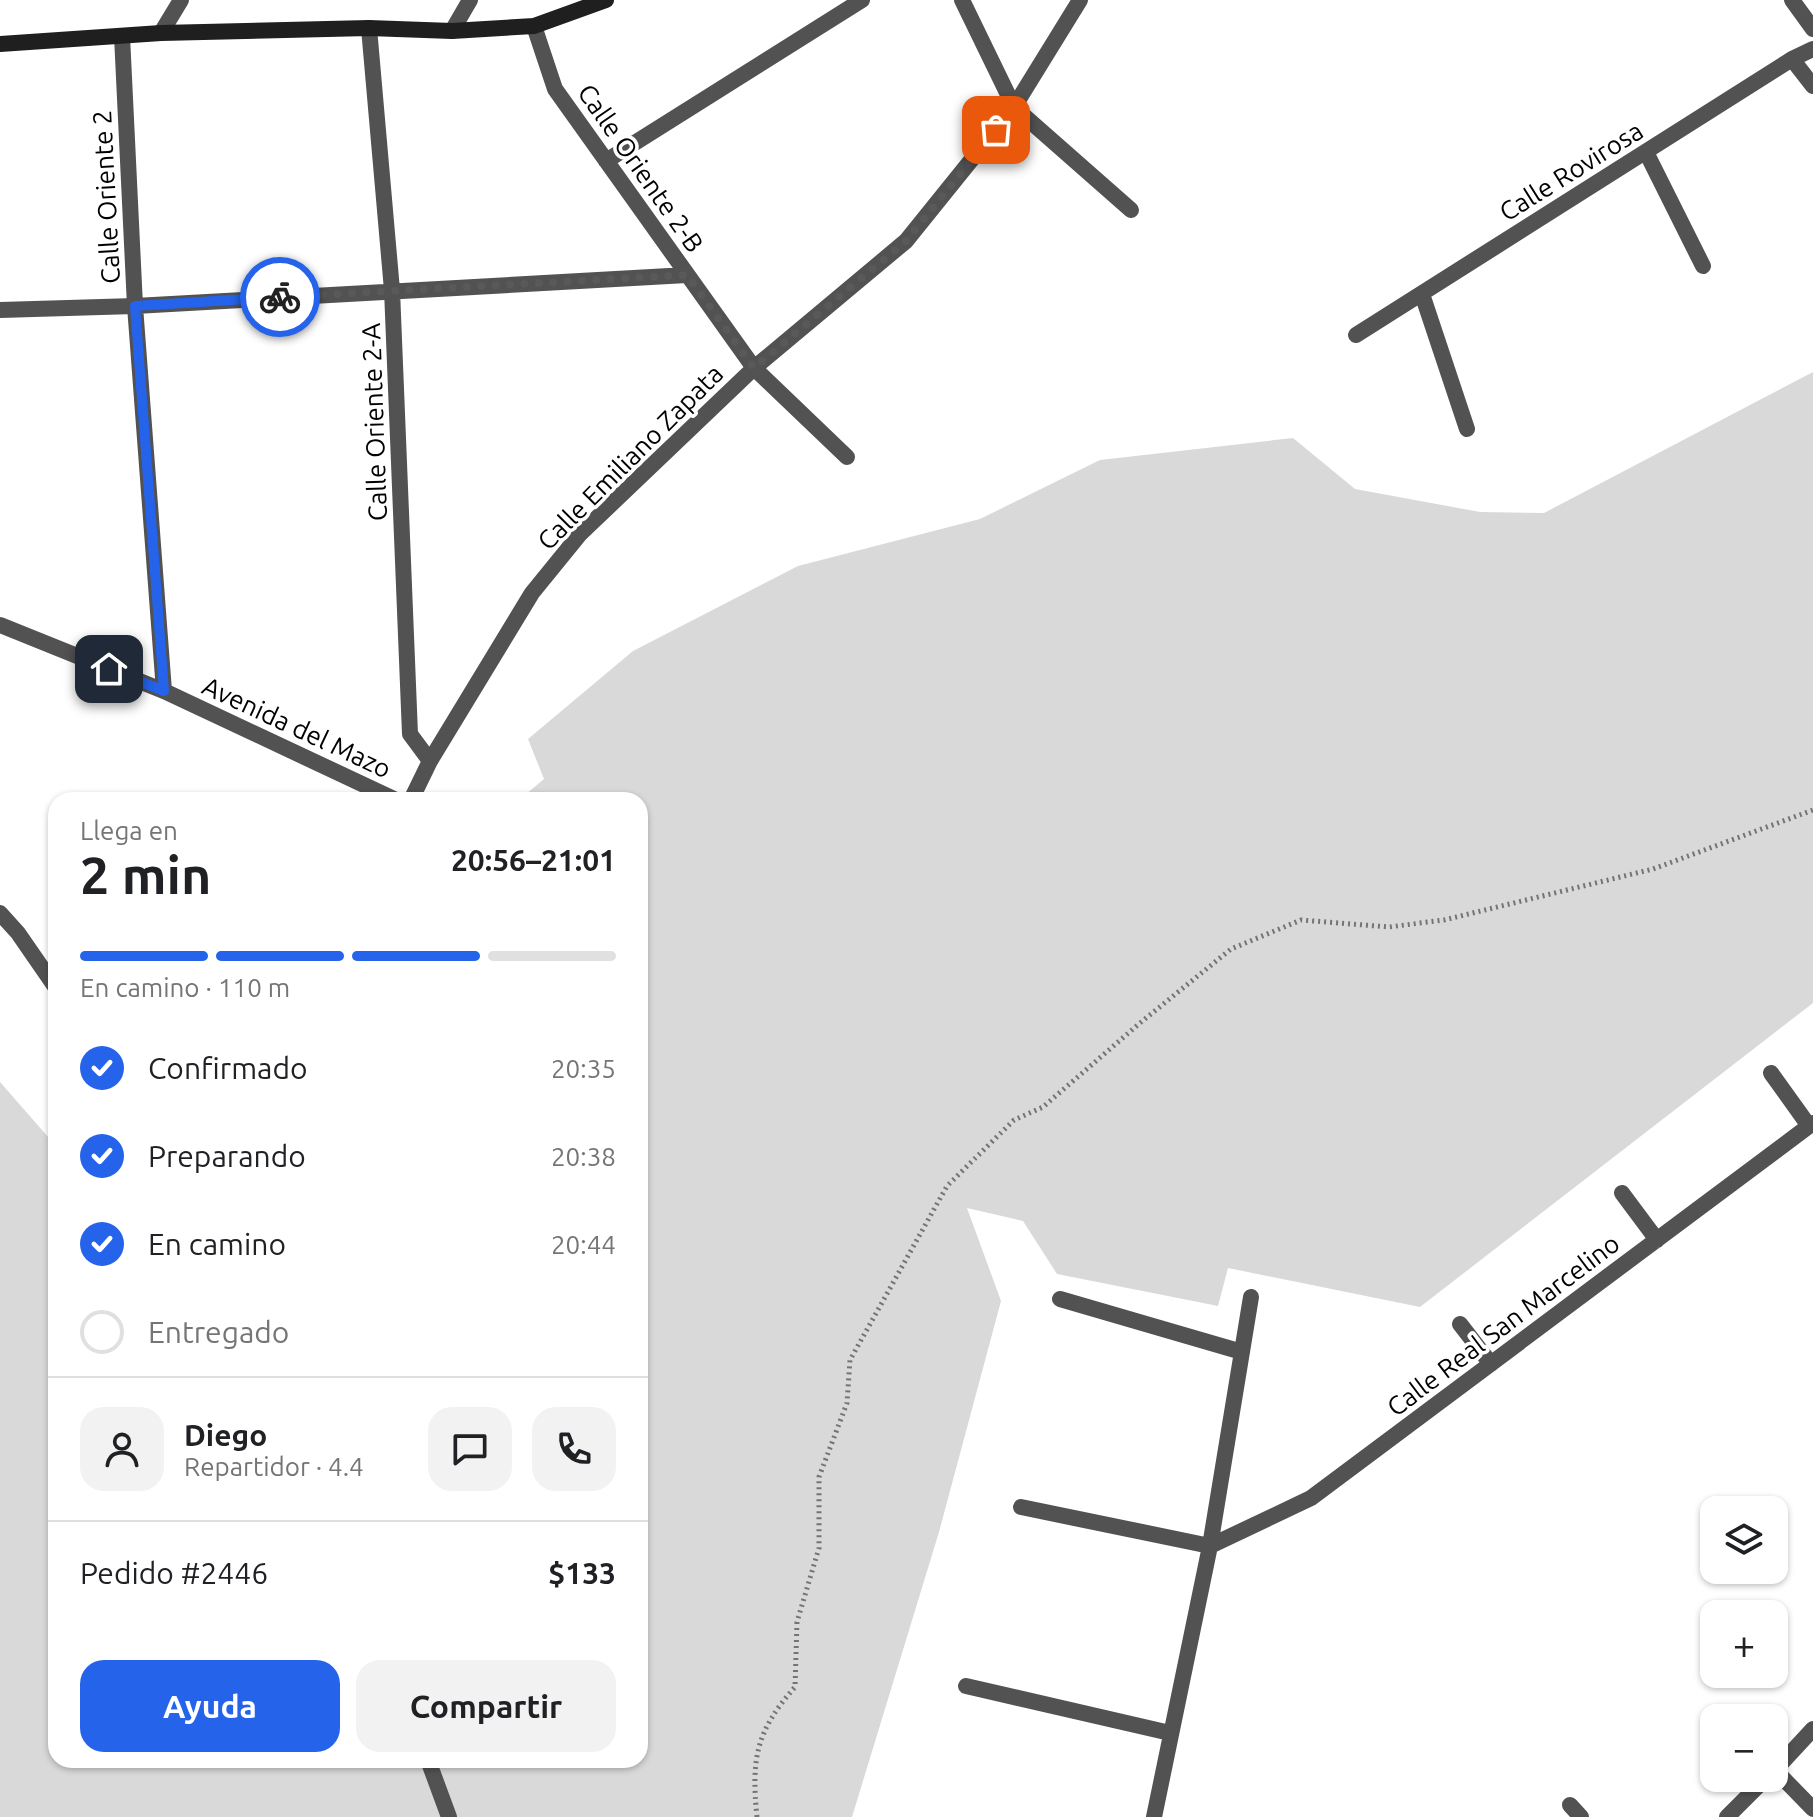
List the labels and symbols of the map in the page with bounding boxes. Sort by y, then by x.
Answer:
street label: Calle Oriente 2-B [572,79,710,257]
pin [962,96,1030,164]
street label: Calle Oriente 2 [87,109,125,285]
street label: Calle Rovirosa [1494,115,1648,227]
courier [240,257,320,337]
street label: Calle Oriente 2-A [356,322,392,522]
street label: Calle Emiliano Zapata [532,359,728,555]
pin [75,635,143,703]
street label: Avenida del Mazo [198,671,396,783]
street label: Calle Real San Marcelino [1381,1228,1625,1422]

